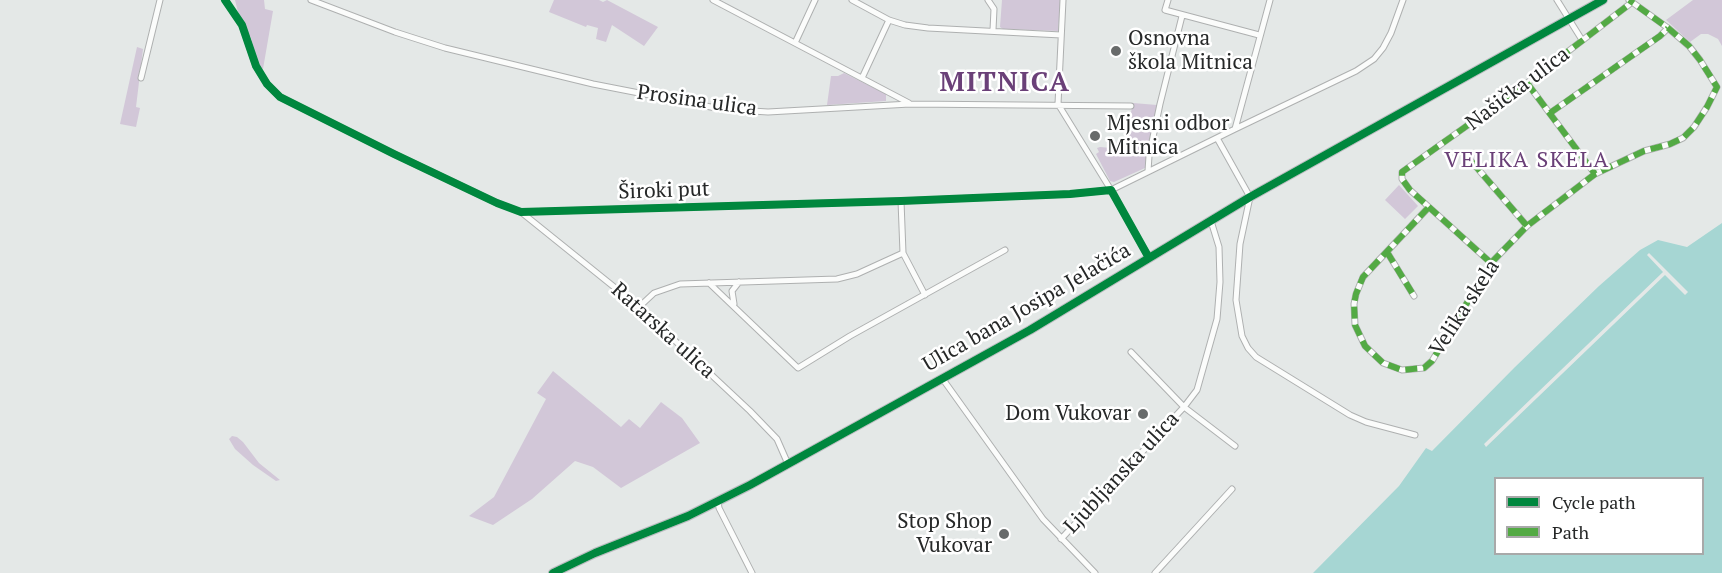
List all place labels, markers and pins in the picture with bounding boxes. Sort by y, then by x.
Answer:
place label: Osnovna škola Mitnica [1128,26,1253,76]
marker: Osnovna škola Mitnica [1109,44,1123,58]
place label: Mjesni odbor Mitnica [1107,111,1229,161]
marker: Mjesni odbor Mitnica [1088,129,1102,143]
place label: Dom Vukovar [1005,401,1131,427]
marker: Dom Vukovar [1136,407,1150,421]
place label: Stop Shop Vukovar [897,509,992,559]
marker: Stop Shop Vukovar [997,527,1011,541]

